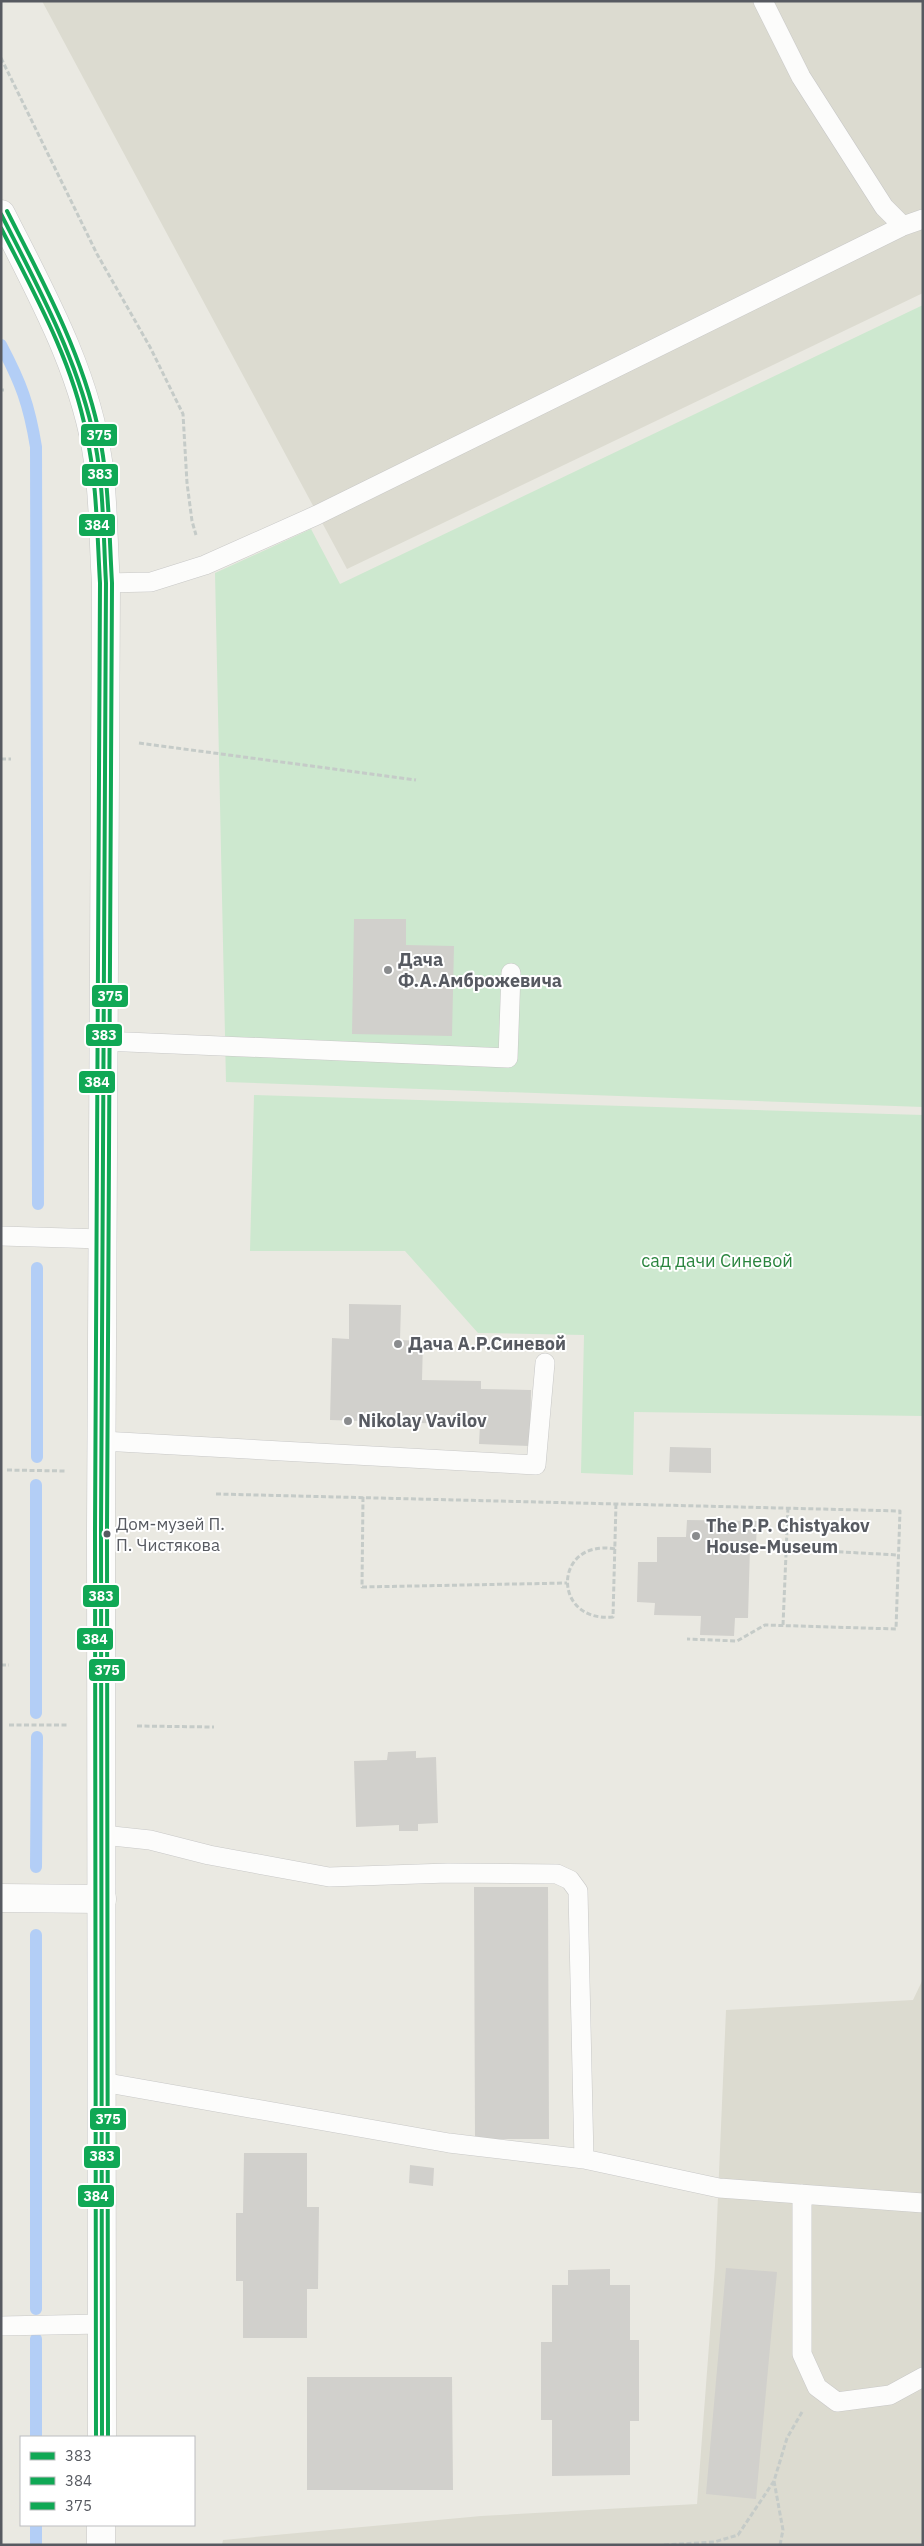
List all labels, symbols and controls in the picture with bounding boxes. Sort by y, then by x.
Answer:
line badge: 375 [80,423,118,447]
text: 375 [86,426,112,444]
line badge: 383 [81,463,119,487]
text: 383 [87,465,113,483]
line badge: 384 [78,513,116,537]
text: 384 [84,516,110,534]
place label: Дача Ф.А.Амброжевича [398,948,562,992]
marker: Дача Ф.А.Амброжевича [382,964,394,976]
line badge: 375 [91,984,129,1008]
text: 375 [97,987,123,1005]
line badge: 383 [85,1023,123,1047]
text: 383 [91,1026,117,1044]
line badge: 384 [78,1070,116,1094]
text: 384 [84,1073,110,1091]
park label: сад дачи Синевой [641,1249,793,1272]
place label: Дача А.Р.Синевой [408,1332,566,1355]
marker: Дача А.Р.Синевой [392,1338,404,1350]
place label: Nikolay Vavilov [358,1409,487,1432]
marker: Nikolay Vavilov [342,1415,354,1427]
place label: Дом-музей П. П. Чистякова [116,1513,225,1556]
place label: The P.P. Chistyakov House-Museum [706,1514,870,1558]
marker: Дом-музей П. П. Чистякова [102,1529,112,1539]
marker: The P.P. Chistyakov House-Museum [690,1530,702,1542]
line badge: 383 [82,1584,120,1608]
text: 383 [88,1587,114,1605]
line badge: 384 [76,1627,114,1651]
text: 384 [82,1630,108,1648]
line badge: 375 [88,1658,126,1682]
text: 375 [94,1661,120,1679]
line badge: 375 [89,2107,127,2131]
text: 375 [95,2110,121,2128]
line badge: 383 [83,2145,121,2169]
text: 383 [89,2147,115,2165]
line badge: 384 [77,2184,115,2208]
text: 384 [83,2187,109,2205]
legend [20,2436,195,2526]
text: 383 [65,2446,92,2465]
text: 384 [65,2471,92,2490]
text: 375 [65,2496,92,2515]

